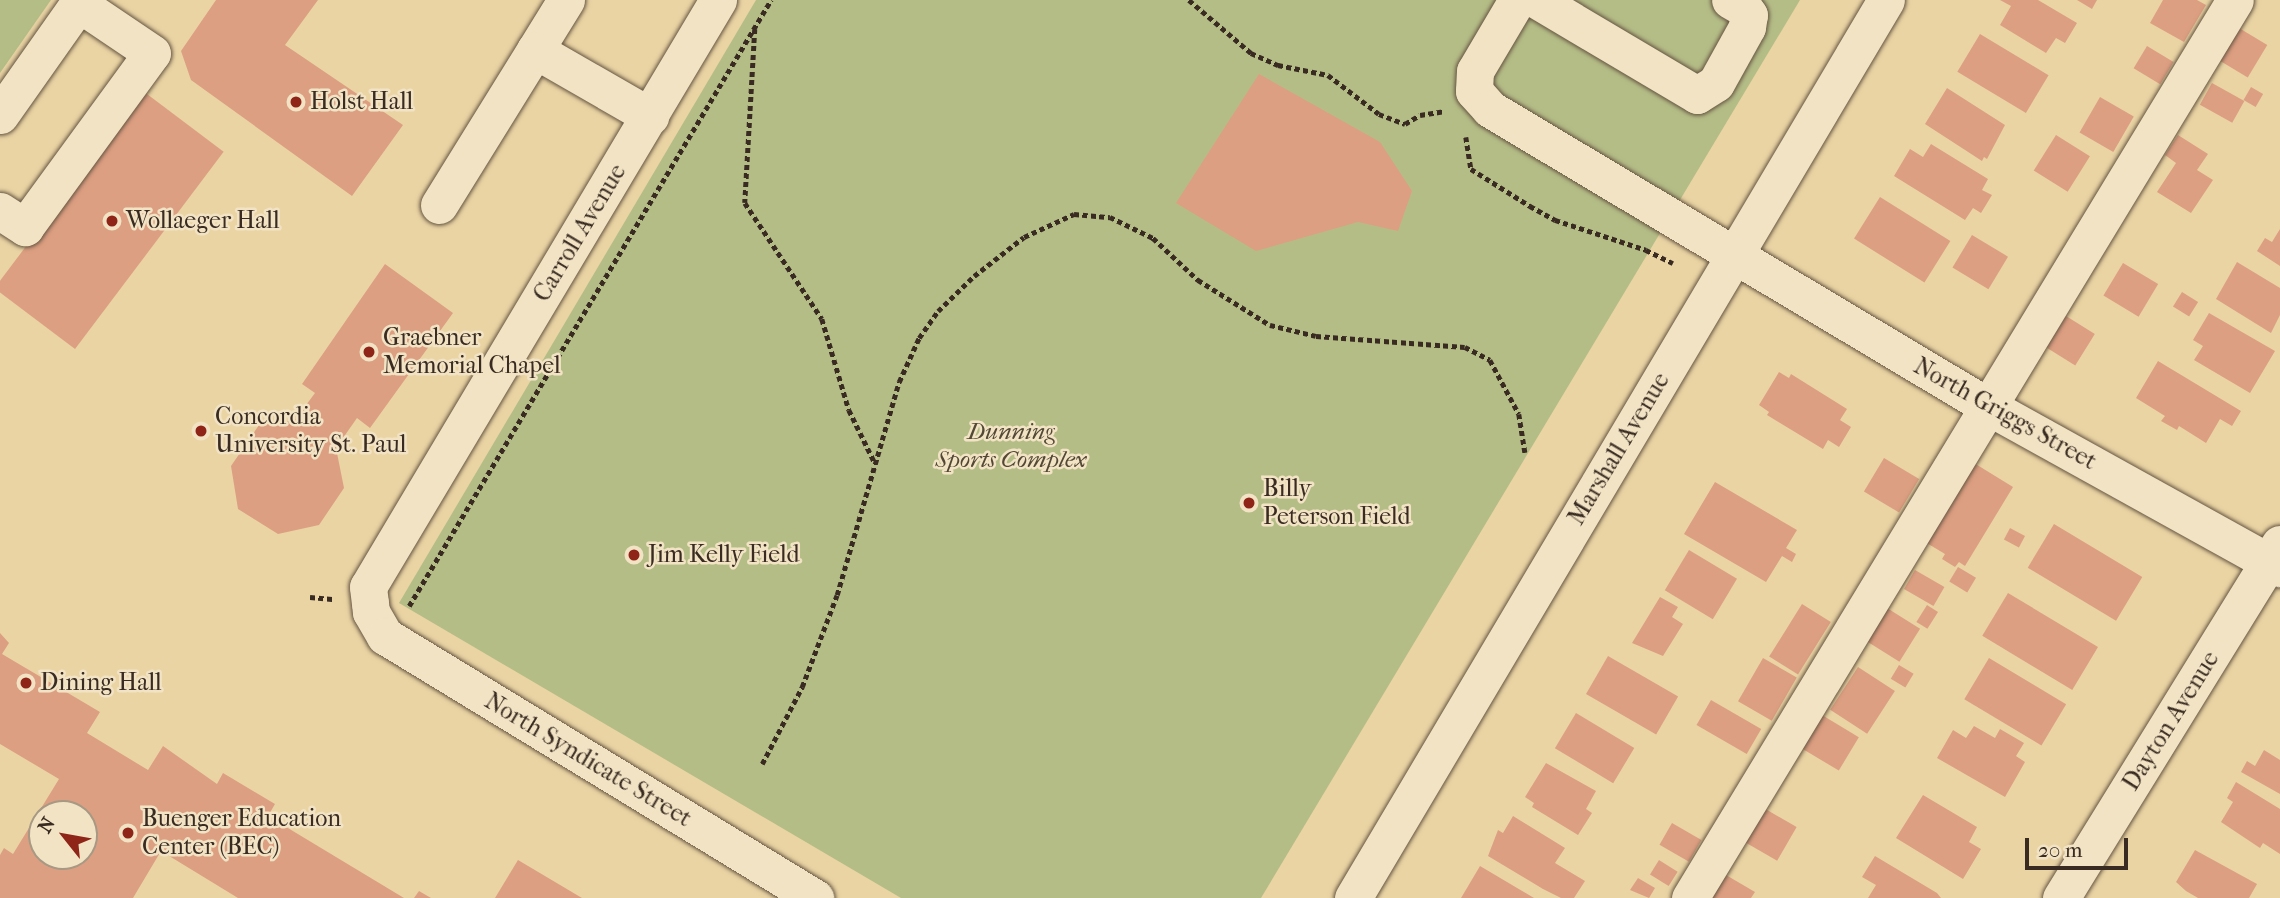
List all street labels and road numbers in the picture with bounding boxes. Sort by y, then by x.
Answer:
street label: Carroll Avenue [528,159,632,307]
street label: North Griggs Street [1909,352,2101,476]
street label: Marshall Avenue [1562,368,1676,530]
street label: Dayton Avenue [2117,646,2225,796]
street label: North Syndicate Street [479,687,697,833]

